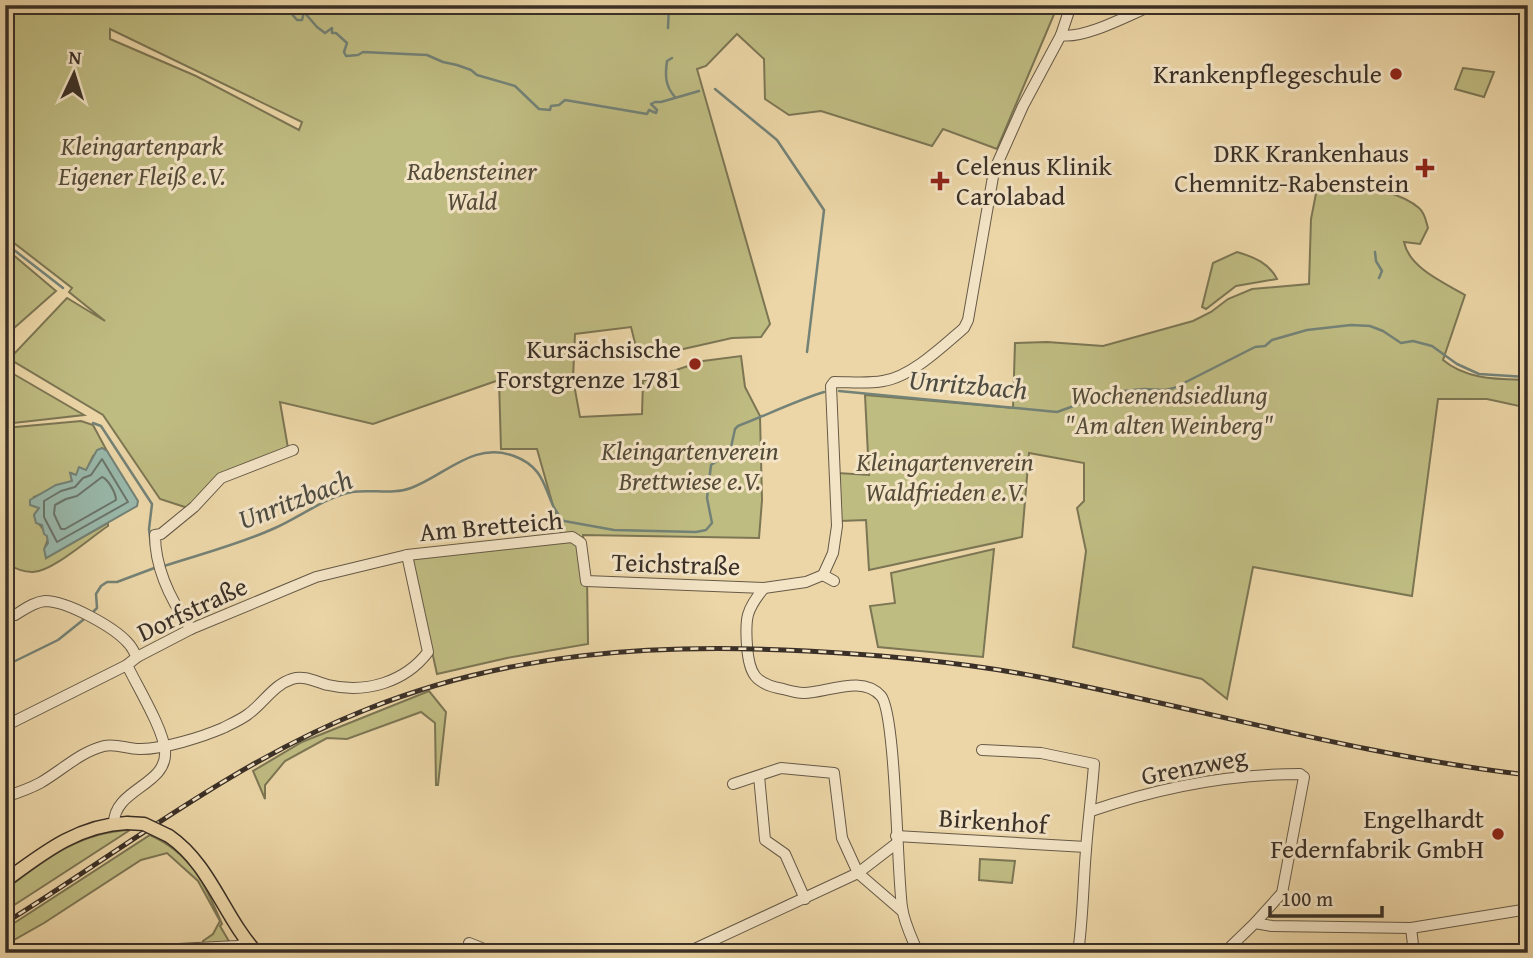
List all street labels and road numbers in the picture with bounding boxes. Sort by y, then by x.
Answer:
street label: Am Bretteich [418,500,565,551]
street label: Teichstraße [611,542,741,585]
street label: Dorfstraße [130,566,253,651]
street label: Grenzweg [1138,736,1250,795]
street label: Birkenhof [938,797,1051,844]

